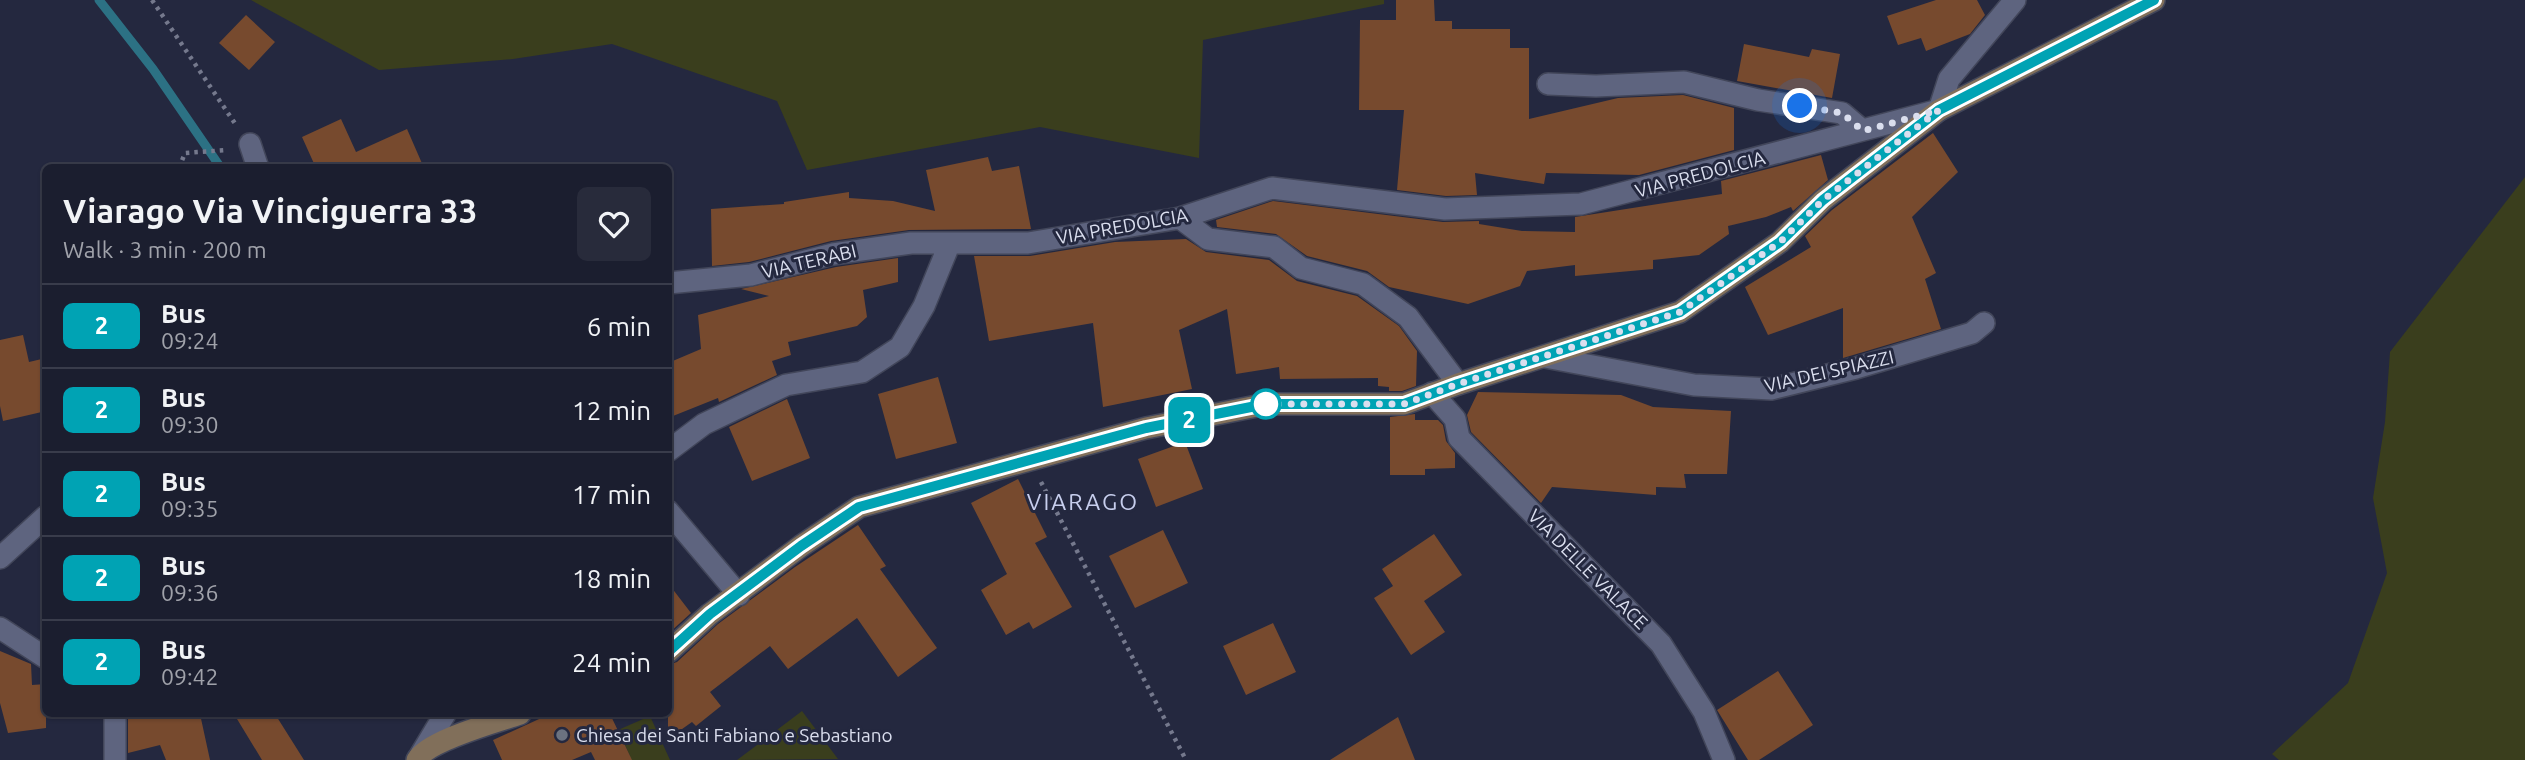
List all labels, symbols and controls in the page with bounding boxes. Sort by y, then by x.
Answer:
your location [1782,88,1817,123]
street label: VIA PREDOLCIA [1633,146,1768,202]
button: heart [577,187,651,261]
text: Viarago Via Vinciguerra 33 [63,192,477,229]
street label: VIA PREDOLCIA [1054,203,1190,248]
text: Walk · 3 min · 200 m [63,237,267,262]
street label: VIA TERABI [759,239,859,283]
text: Bus [161,299,206,328]
text: 2 [95,312,108,339]
text: 6 min [587,312,651,341]
text: 09:24 [161,328,219,353]
street label: VIA DEI SPIAZZI [1762,345,1896,397]
text: Bus [161,383,206,412]
unlabelled marker [1251,389,1281,419]
text: 2 [95,396,108,423]
text: 12 min [572,396,651,425]
line badge: 2 [1166,397,1212,443]
text: 2 [1182,406,1196,433]
text: 09:30 [161,412,219,437]
text: Bus [161,467,206,496]
text: 2 [95,480,108,507]
text: 17 min [572,480,651,509]
district label: VIARAGO [1027,489,1139,514]
text: 09:35 [161,496,219,521]
street label: VIA DELLE VALACE [1524,505,1652,633]
text: Bus [161,551,206,580]
text: 2 [95,564,108,591]
text: 18 min [572,564,651,593]
text: 09:36 [161,580,219,605]
text: Bus [161,635,206,664]
text: 2 [95,648,108,675]
text: 24 min [572,648,651,677]
text: 09:42 [161,664,219,689]
place label: Chiesa dei Santi Fabiano e Sebastiano [576,724,893,746]
marker: Chiesa dei Santi Fabiano e Sebastiano [554,727,570,743]

